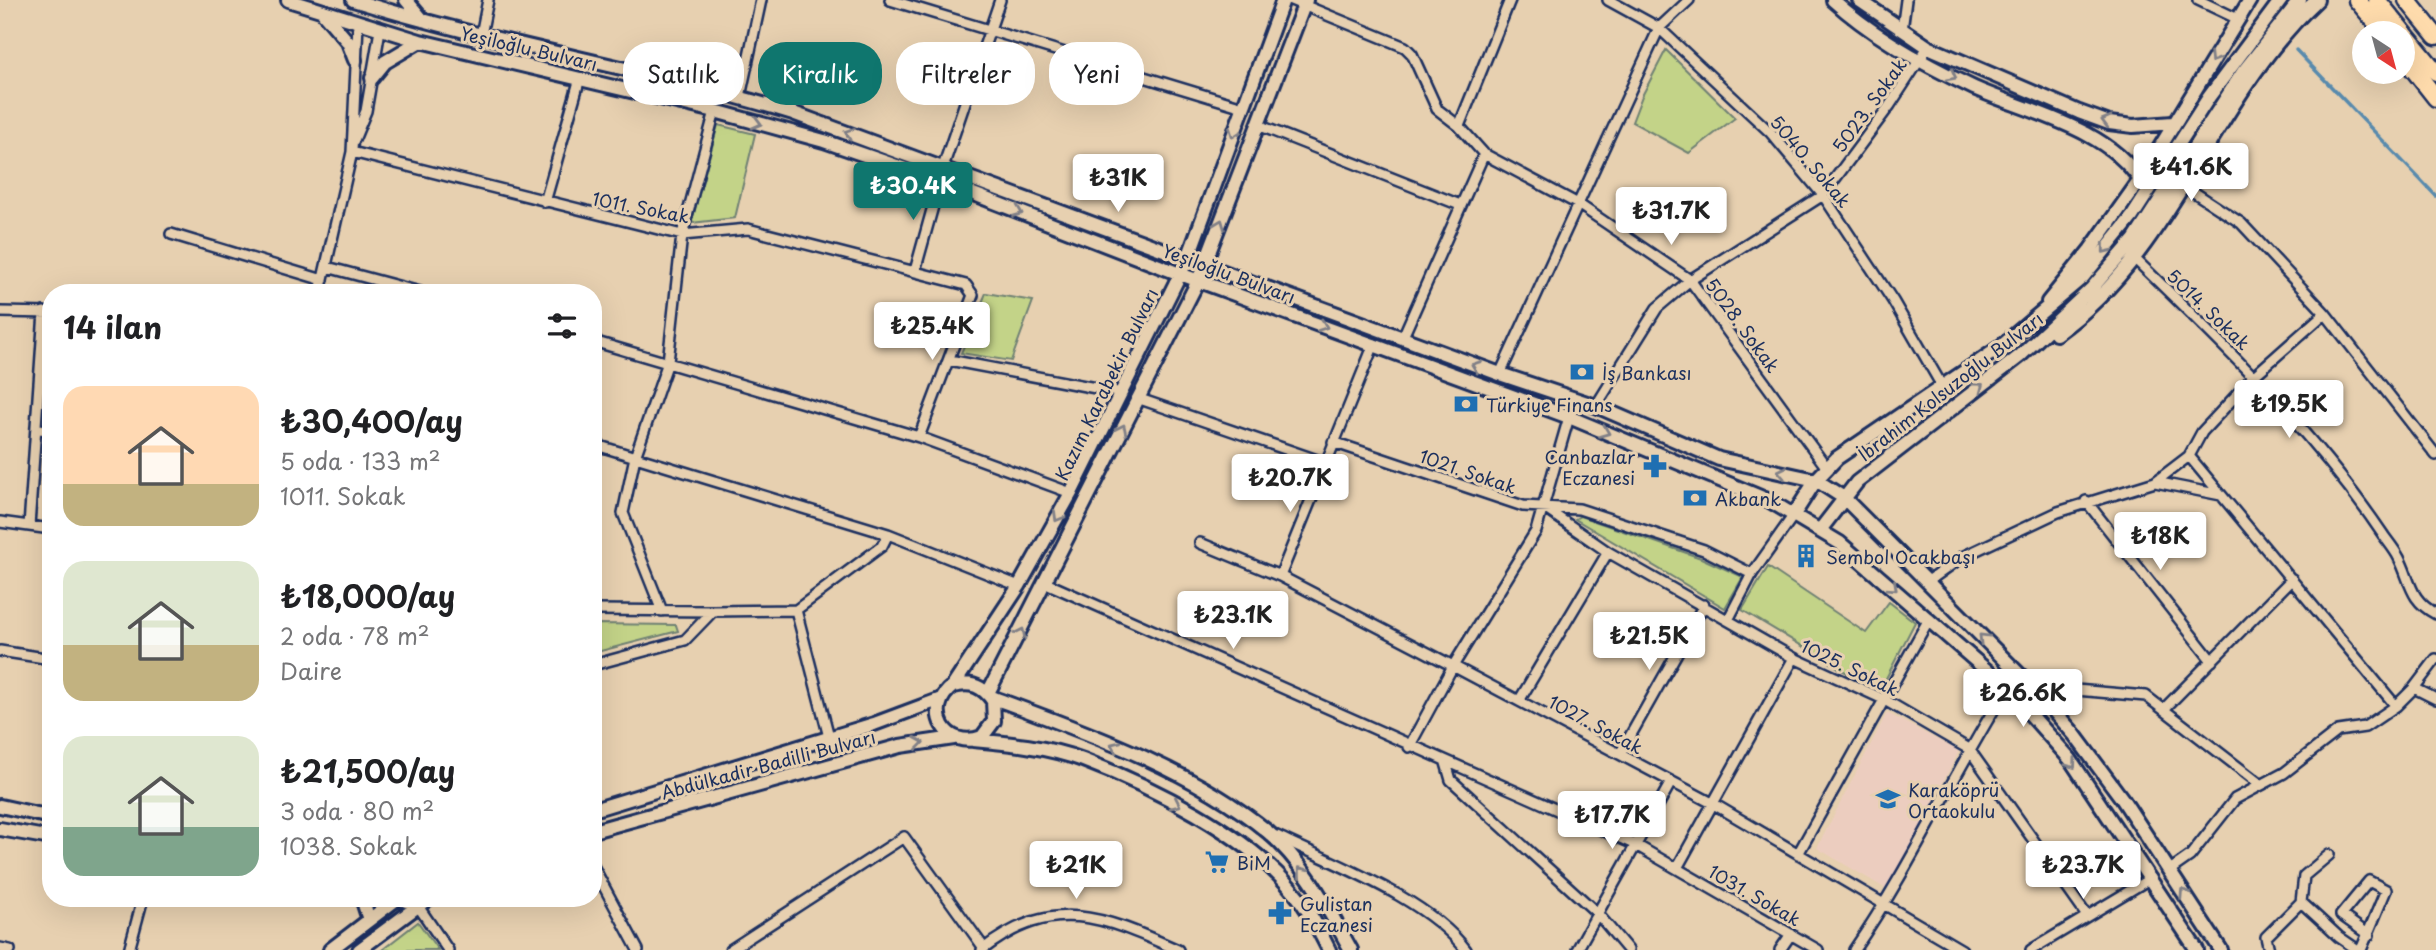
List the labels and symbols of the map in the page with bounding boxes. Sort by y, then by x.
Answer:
street label: Yeşiloğlu Bulvarı [458,19,600,77]
north arrow [2352,21,2415,84]
one-way arrow [2209,50,2222,63]
street label: 5023. Sokak [1825,52,1913,158]
one-way arrow [1945,68,1957,82]
street label: 5040. Sokak [1764,109,1858,213]
one-way arrow [750,114,762,129]
one-way arrow [2100,115,2112,129]
one-way arrow [1228,126,1242,138]
one-way arrow [843,127,855,141]
pin: ₺41.6K [2134,144,2248,203]
pin: ₺31K [1077,154,1159,214]
pin: ₺30.4K [856,162,970,222]
street label: 1011. Sokak [590,184,692,230]
pin: ₺31.7K [1614,188,1728,247]
one-way arrow [1012,203,1024,217]
one-way arrow [1211,219,1225,231]
street label: Yeşiloğlu Bulvarı [1159,236,1299,310]
one-way arrow [2102,241,2114,254]
street label: 5014. Sokak [2161,262,2257,356]
street label: 5028. Sokak [1699,272,1787,378]
street label: Kazım Karabekir Bulvarı [1048,283,1164,485]
pin: ₺25.4K [875,302,989,362]
street label: İbrahim Kolsuzoğlu Bulvarı [1852,305,2048,467]
one-way arrow [1317,317,1329,331]
bank icon: İş Bankası [1568,358,1596,386]
place label: İş Bankası [1602,359,1691,386]
one-way arrow [1470,360,1482,374]
pin: ₺19.5K [2232,380,2346,440]
one-way arrow [1971,382,1984,395]
bank icon: Türkiye Finans [1452,390,1480,418]
place label: Türkiye Finans [1486,391,1613,418]
one-way arrow [1598,423,1610,437]
one-way arrow [1113,424,1127,436]
street label: 1021. Sokak [1416,442,1520,500]
place label: Canbazlar Eczanesi [1544,443,1636,491]
pharmacy icon: Canbazlar Eczanesi [1641,452,1669,480]
pin: ₺20.7K [1233,454,1347,514]
one-way arrow [1776,466,1788,481]
bank icon: Akbank [1681,484,1709,512]
place label: Akbank [1715,485,1781,512]
one-way arrow [1053,509,1066,522]
pin: ₺18K [2119,512,2201,572]
building icon: Sembol Ocakbaşı [1792,542,1820,570]
place label: Sembol Ocakbaşı [1826,543,1976,570]
one-way arrow [1885,579,1898,592]
pin: ₺23.1K [1176,592,1290,651]
pin: ₺21.5K [1592,612,1706,672]
one-way arrow [1012,628,1026,640]
street label: 1025. Sokak [1796,632,1904,702]
one-way arrow [1979,634,1991,646]
pin: ₺26.6K [1966,670,2080,729]
street label: 1027. Sokak [1544,688,1648,760]
street label: Abdülkadir Badilli Bulvarı [658,722,878,806]
one-way arrow [913,736,925,751]
one-way arrow [1110,740,1123,754]
one-way arrow [2064,756,2077,768]
place label: Karaköprü Ortaokulu [1908,776,1999,824]
school or university icon: Karaköprü Ortaokulu [1874,785,1902,813]
pin: ₺17.7K [1555,792,1669,851]
one-way arrow [1169,796,1181,810]
pin: ₺21K [1035,842,1117,901]
pin: ₺23.7K [2026,842,2140,901]
supermarket icon: BiM [1203,848,1231,876]
place label: BiM [1237,849,1271,876]
street label: 1031. Sokak [1704,858,1806,932]
one-way arrow [1298,867,1310,880]
one-way arrow [2180,887,2193,900]
place label: Gulistan Eczanesi [1300,890,1373,938]
pharmacy icon: Gulistan Eczanesi [1266,899,1294,927]

